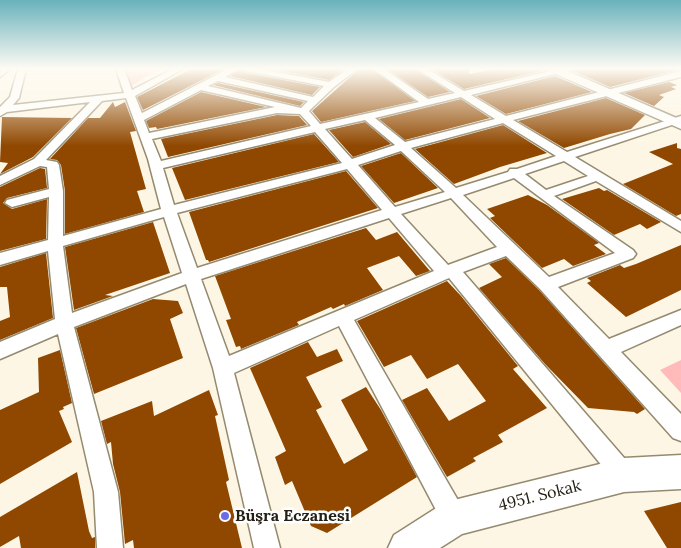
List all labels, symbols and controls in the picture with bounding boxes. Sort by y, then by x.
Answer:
street label: 4951. Sokak [497,476,583,516]
place label: Büşra Eczanesi [235,506,350,526]
marker: Büşra Eczanesi [219,510,231,522]

